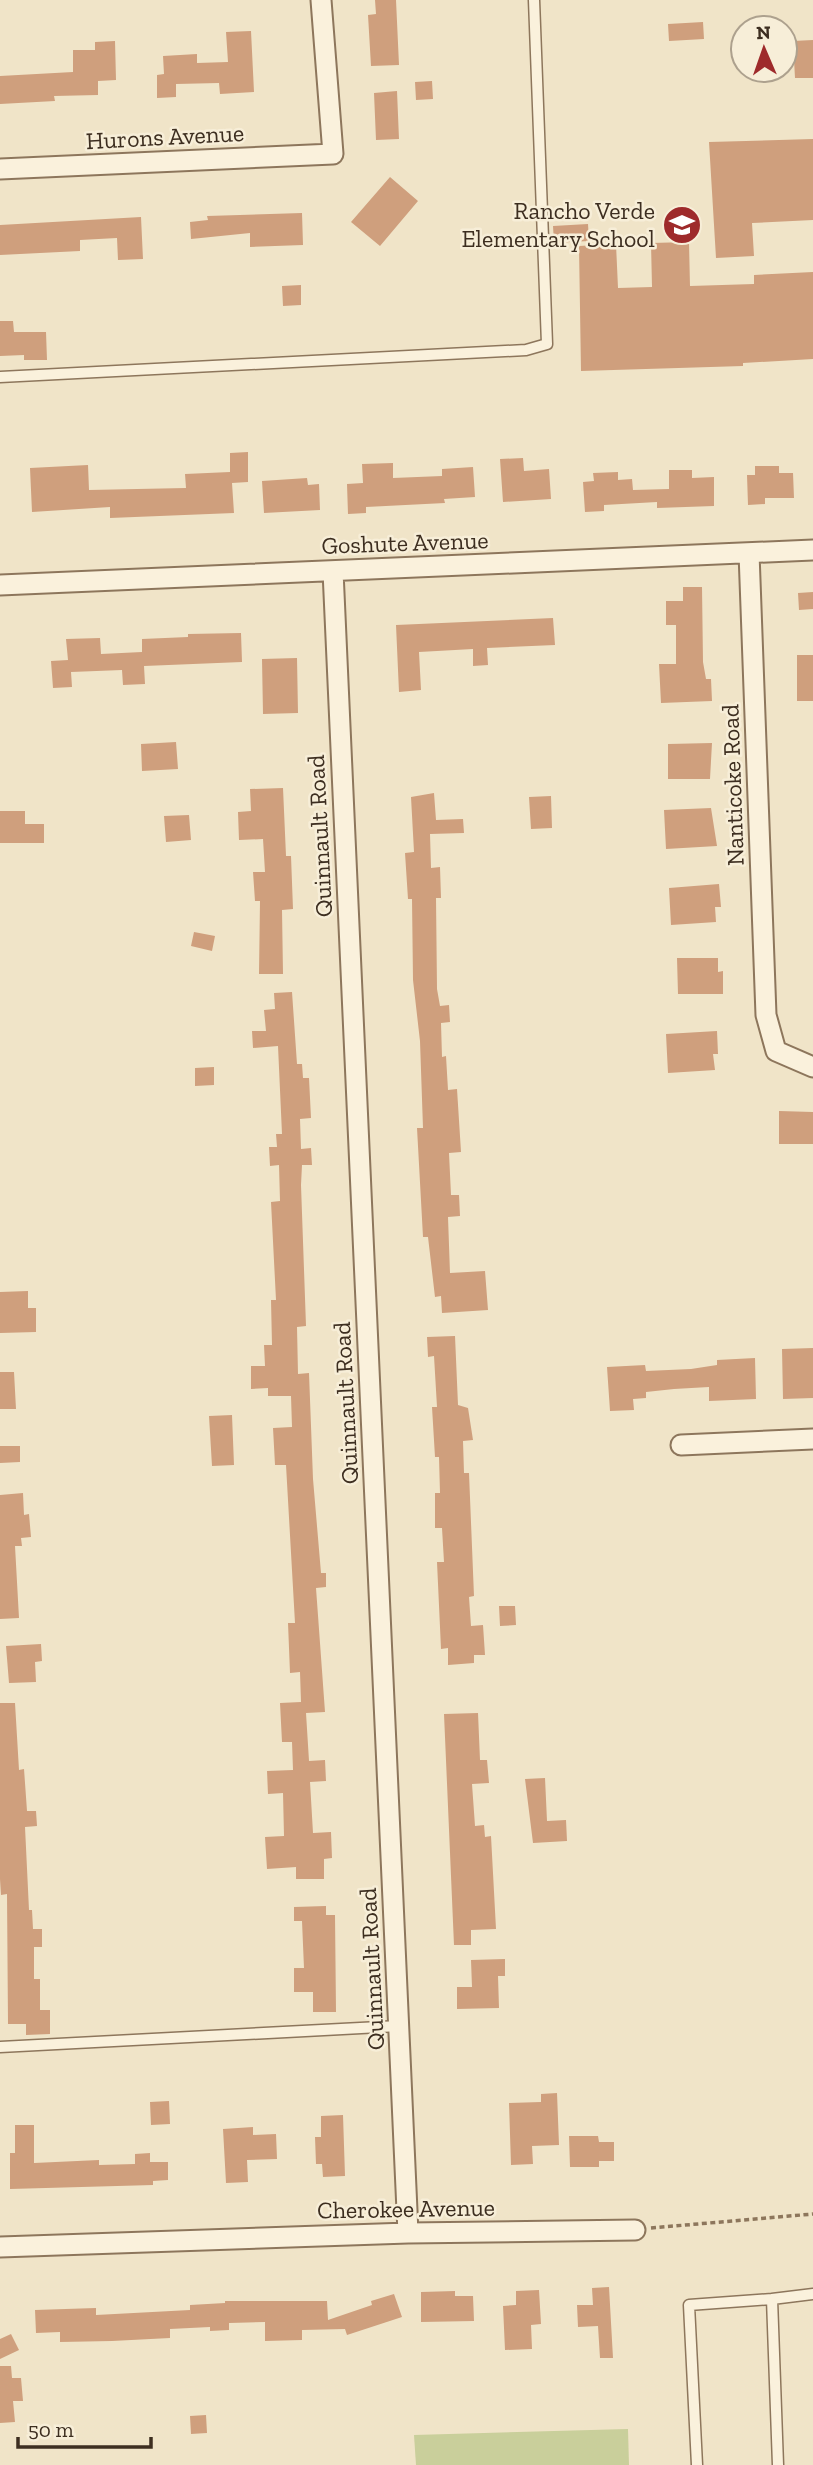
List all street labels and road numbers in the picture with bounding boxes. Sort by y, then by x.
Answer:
street label: Hurons Avenue [85,118,245,155]
street label: Goshute Avenue [321,525,489,560]
street label: Nanticoke Road [715,704,750,866]
street label: Quinnault Road [301,754,338,918]
street label: Quinnault Road [327,1321,364,1485]
street label: Quinnault Road [353,1887,390,2051]
street label: Cherokee Avenue [317,2192,495,2225]

